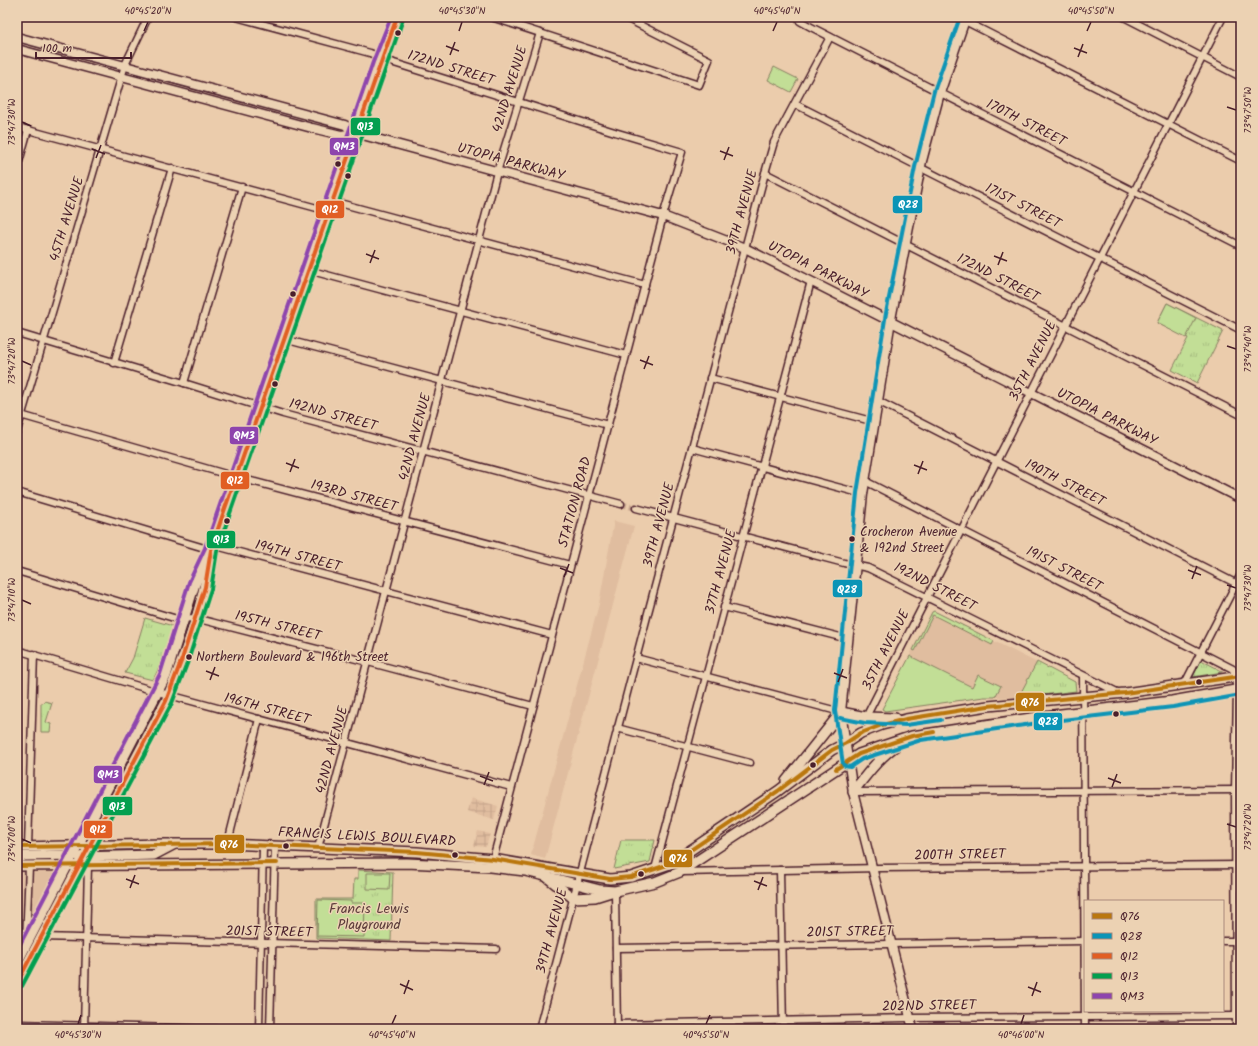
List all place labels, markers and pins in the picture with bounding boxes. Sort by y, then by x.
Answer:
unlabelled marker [393,28,403,38]
unlabelled marker [333,159,343,169]
unlabelled marker [343,171,353,181]
unlabelled marker [288,289,298,299]
unlabelled marker [270,379,280,389]
unlabelled marker [222,516,232,526]
place label: Crocheron Avenue & 192nd Street [860,522,957,559]
marker: Crocheron Avenue & 192nd Street [847,534,857,544]
place label: Northern Boulevard & 196th Street [196,647,389,668]
marker: Northern Boulevard & 196th Street [184,652,194,662]
unlabelled marker [1194,677,1204,687]
unlabelled marker [1111,709,1121,719]
unlabelled marker [808,760,818,770]
unlabelled marker [281,841,291,851]
unlabelled marker [450,850,460,860]
unlabelled marker [636,869,646,879]

